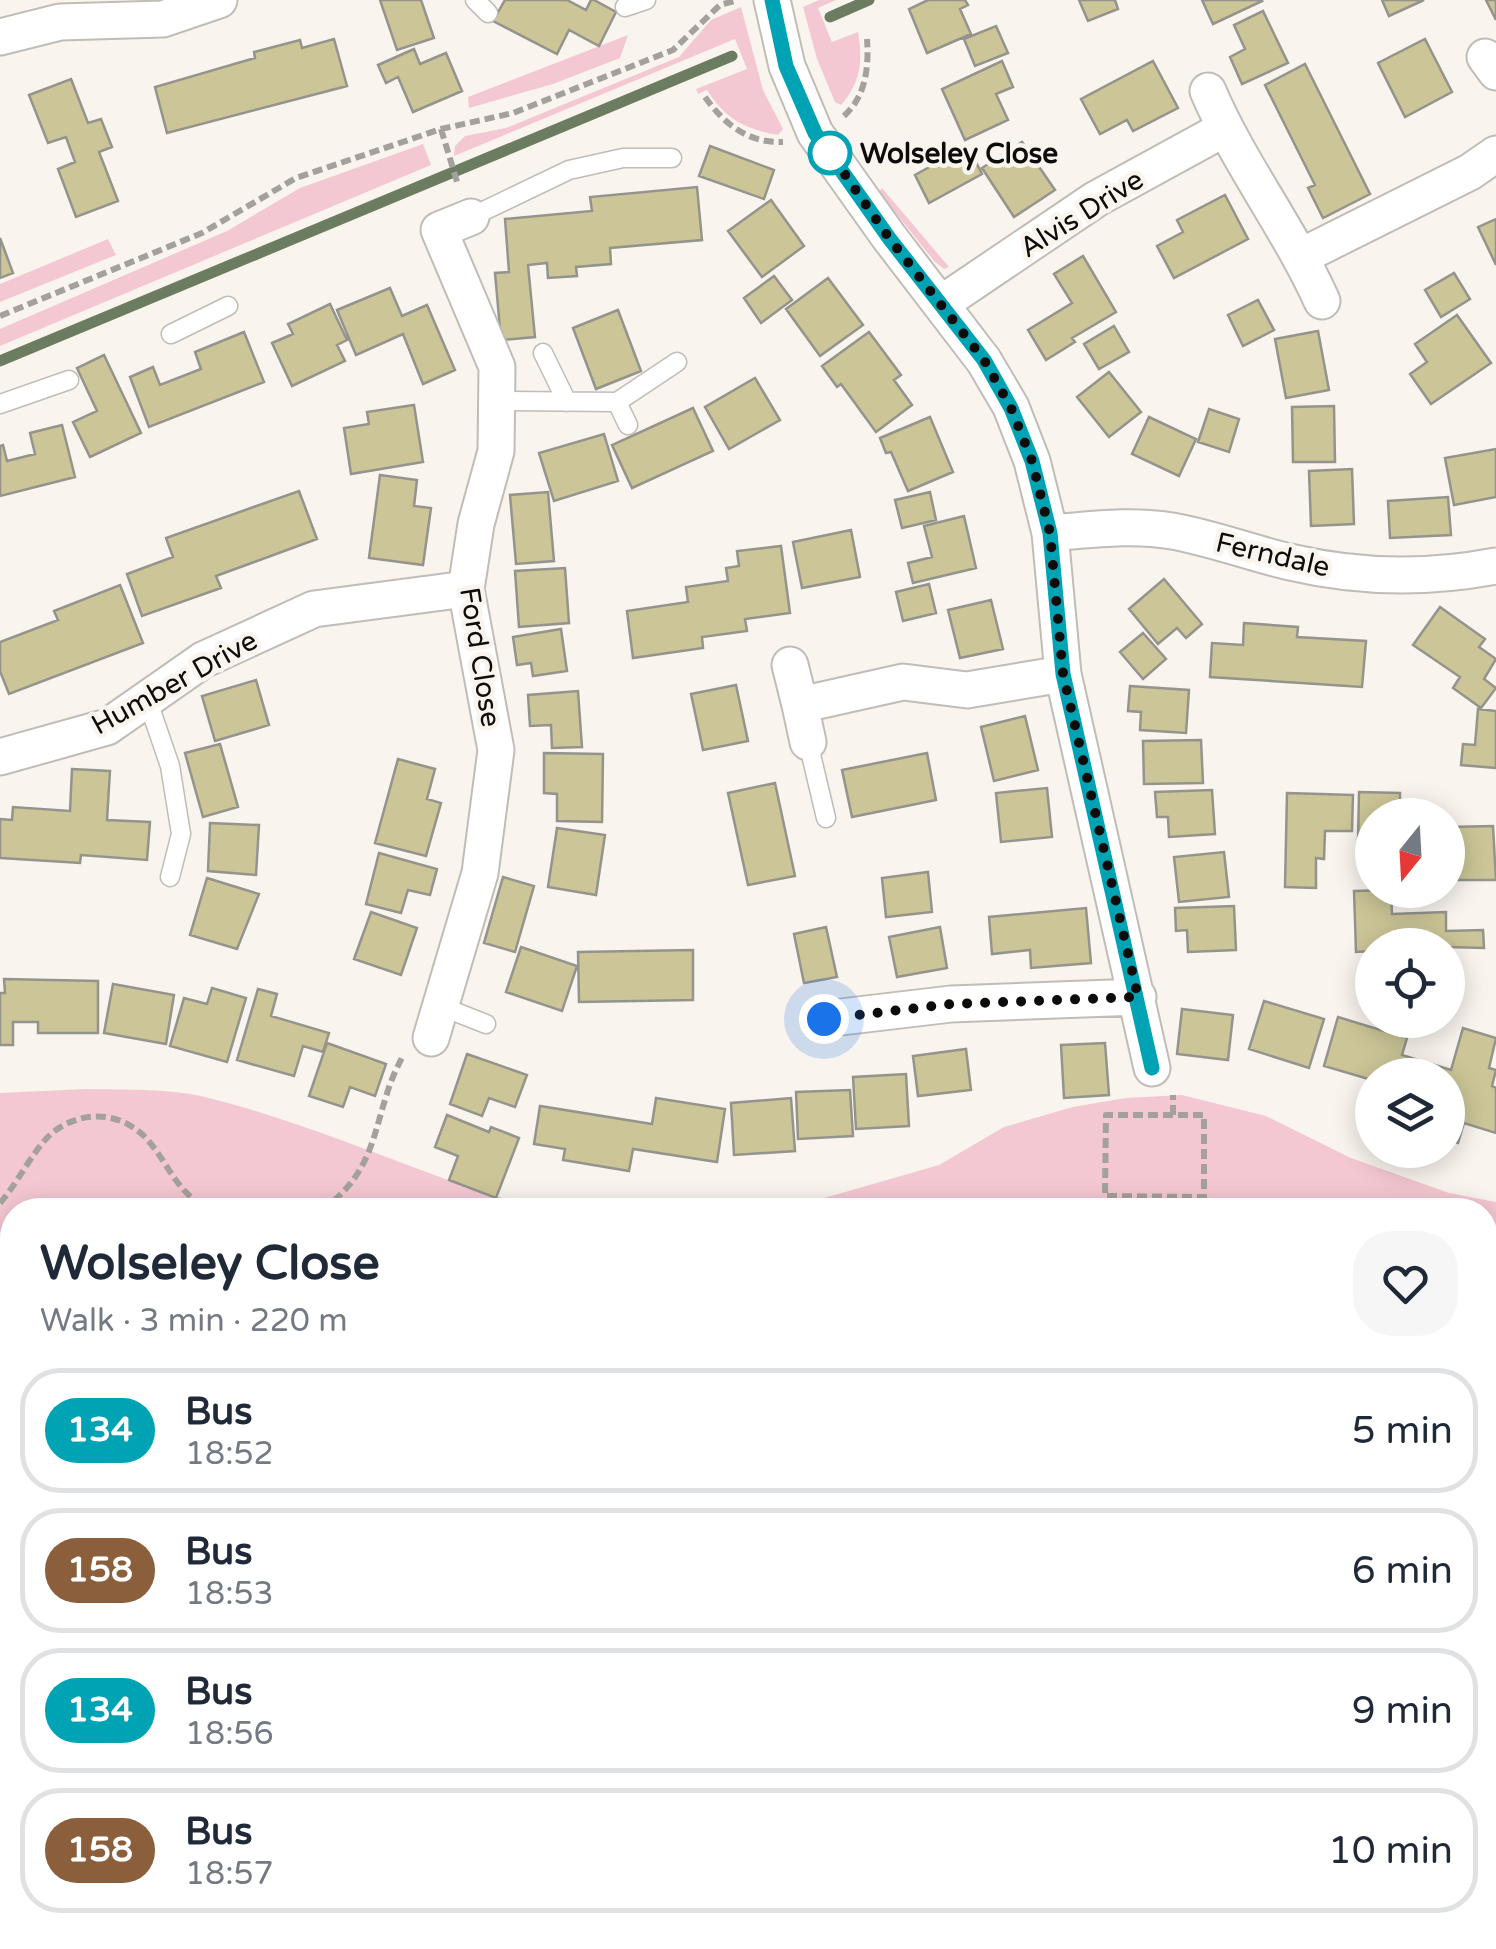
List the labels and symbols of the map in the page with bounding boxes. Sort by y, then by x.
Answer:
marker: Wolseley Close [809,132,851,174]
place label: Wolseley Close [860,137,1058,171]
street label: Alvis Drive [1013,163,1150,265]
street label: Ferndale [1213,525,1333,585]
street label: Ford Close [452,585,508,729]
street label: Humber Drive [86,623,263,742]
north arrow [1355,798,1465,908]
your location [799,994,849,1044]

